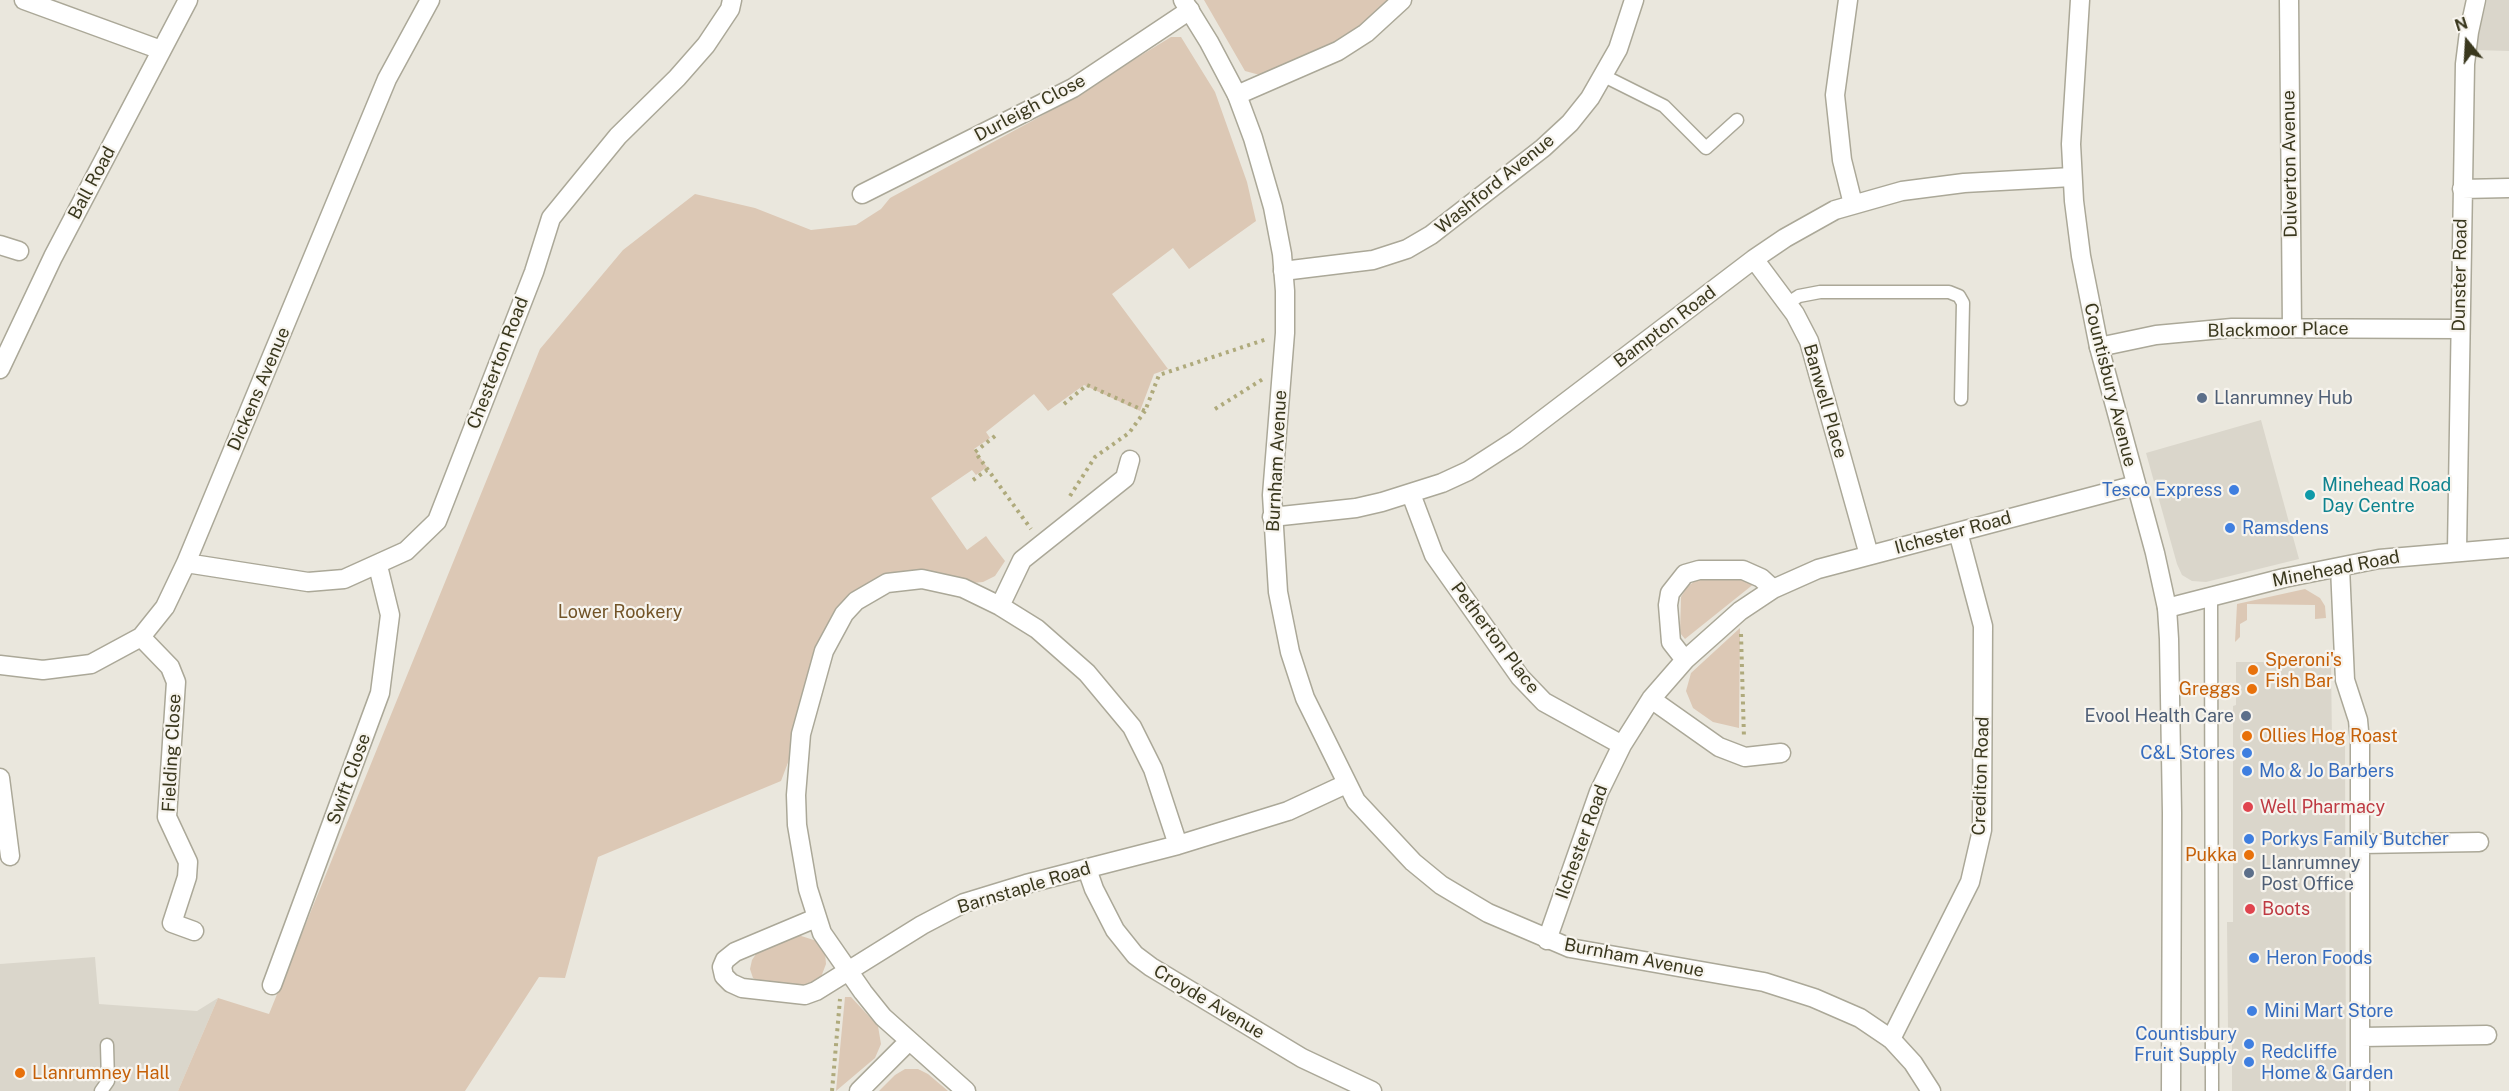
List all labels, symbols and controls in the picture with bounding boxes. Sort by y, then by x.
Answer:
north arrow [2437,12,2497,72]
text: N [2452,13,2470,35]
street label: Durleigh Close [971,70,1089,146]
street label: Dulverton Avenue [2278,90,2302,238]
street label: Washford Avenue [1431,130,1559,238]
street label: Ball Road [64,143,120,223]
street label: Dunster Road [2448,218,2472,332]
street label: Bampton Road [1610,282,1720,372]
street label: Chesterton Road [463,294,533,432]
street label: Countisbury Avenue [2079,301,2141,469]
street label: Blackmoor Place [2207,318,2349,342]
street label: Dickens Avenue [223,324,295,454]
street label: Banwell Place [1798,341,1852,461]
place label: Llanrumney Hub [2214,387,2353,409]
street label: Burnham Avenue [1262,389,1292,533]
marker: Llanrumney Hub [2195,391,2209,405]
place label: Minehead Road Day Centre [2322,474,2451,516]
place label: Tesco Express [2102,479,2222,501]
marker: Tesco Express [2227,483,2241,497]
marker: Minehead Road Day Centre [2303,488,2317,502]
street label: Ilchester Road [1892,507,2014,559]
place label: Ramsdens [2242,517,2329,539]
marker: Ramsdens [2223,521,2237,535]
street label: Minehead Road [2271,546,2401,592]
street label: Petherton Place [1446,578,1544,698]
park label: Lower Rookery [558,601,682,623]
place label: Speroni's Fish Bar [2265,649,2342,692]
marker: Speroni's Fish Bar [2246,663,2260,677]
place label: Greggs [2179,678,2240,700]
marker: Greggs [2245,682,2259,696]
street label: Fielding Close [158,693,186,813]
place label: Evool Health Care [2084,705,2234,727]
marker: Evool Health Care [2239,709,2253,723]
street label: Crediton Road [1968,716,1994,836]
place label: Ollies Hog Roast [2259,725,2398,747]
marker: Ollies Hog Roast [2240,729,2254,743]
street label: Swift Close [323,730,375,828]
place label: C&L Stores [2140,742,2235,764]
marker: C&L Stores [2240,746,2254,760]
place label: Mo & Jo Barbers [2259,760,2394,782]
marker: Mo & Jo Barbers [2240,764,2254,778]
street label: Ilchester Road [1551,782,1613,902]
place label: Well Pharmacy [2260,796,2385,818]
marker: Well Pharmacy [2241,800,2255,814]
place label: Porkys Family Butcher [2261,828,2449,850]
marker: Porkys Family Butcher [2242,832,2256,846]
place label: Pukka [2185,844,2237,866]
marker: Pukka [2242,848,2256,862]
place label: Llanrumney Post Office [2261,852,2360,894]
street label: Barnstaple Road [955,857,1093,919]
marker: Llanrumney Post Office [2242,866,2256,880]
place label: Boots [2262,898,2310,920]
marker: Boots [2243,902,2257,916]
street label: Burnham Avenue [1562,934,1706,982]
place label: Heron Foods [2266,947,2372,969]
marker: Heron Foods [2247,951,2261,965]
street label: Croyde Avenue [1149,960,1269,1044]
place label: Mini Mart Store [2264,1000,2393,1022]
marker: Mini Mart Store [2245,1004,2259,1018]
place label: Countisbury Fruit Supply [2134,1023,2237,1066]
marker: Countisbury Fruit Supply [2242,1037,2256,1051]
place label: Redcliffe Home & Garden [2261,1041,2393,1084]
marker: Redcliffe Home & Garden [2242,1055,2256,1069]
place label: Llanrumney Hall [32,1062,170,1084]
marker: Llanrumney Hall [13,1066,27,1080]

